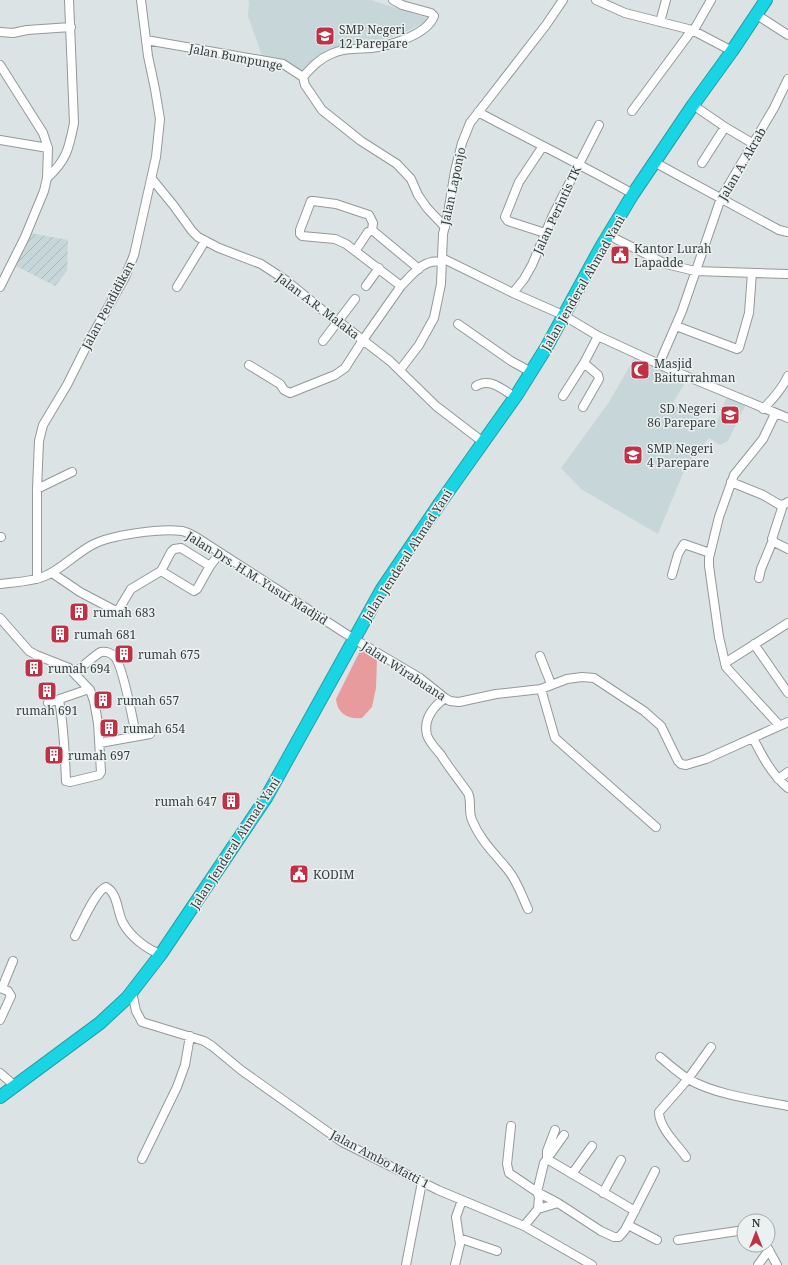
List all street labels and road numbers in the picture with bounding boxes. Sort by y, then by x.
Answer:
street label: Jalan Bumpunge [187,39,284,74]
street label: Jalan A. Akrab [714,124,770,205]
street label: Jalan Laponjo [436,145,470,227]
street label: Jalan Perintis TK [529,163,585,258]
street label: Jalan Jenderal Ahmad Yani [537,212,629,355]
street label: Jalan Pendidikan [77,258,139,353]
street label: Jalan A.R. Malaka [272,268,363,343]
street label: Jalan Jenderal Ahmad Yani [358,486,456,625]
street label: Jalan Drs. H.M. Yusuf Madjid [182,527,332,629]
street label: Jalan Wirabuana [358,637,450,705]
street label: Jalan Jenderal Ahmad Yani [186,774,284,913]
street label: Jalan Ambo Matti 1 [327,1125,432,1192]

